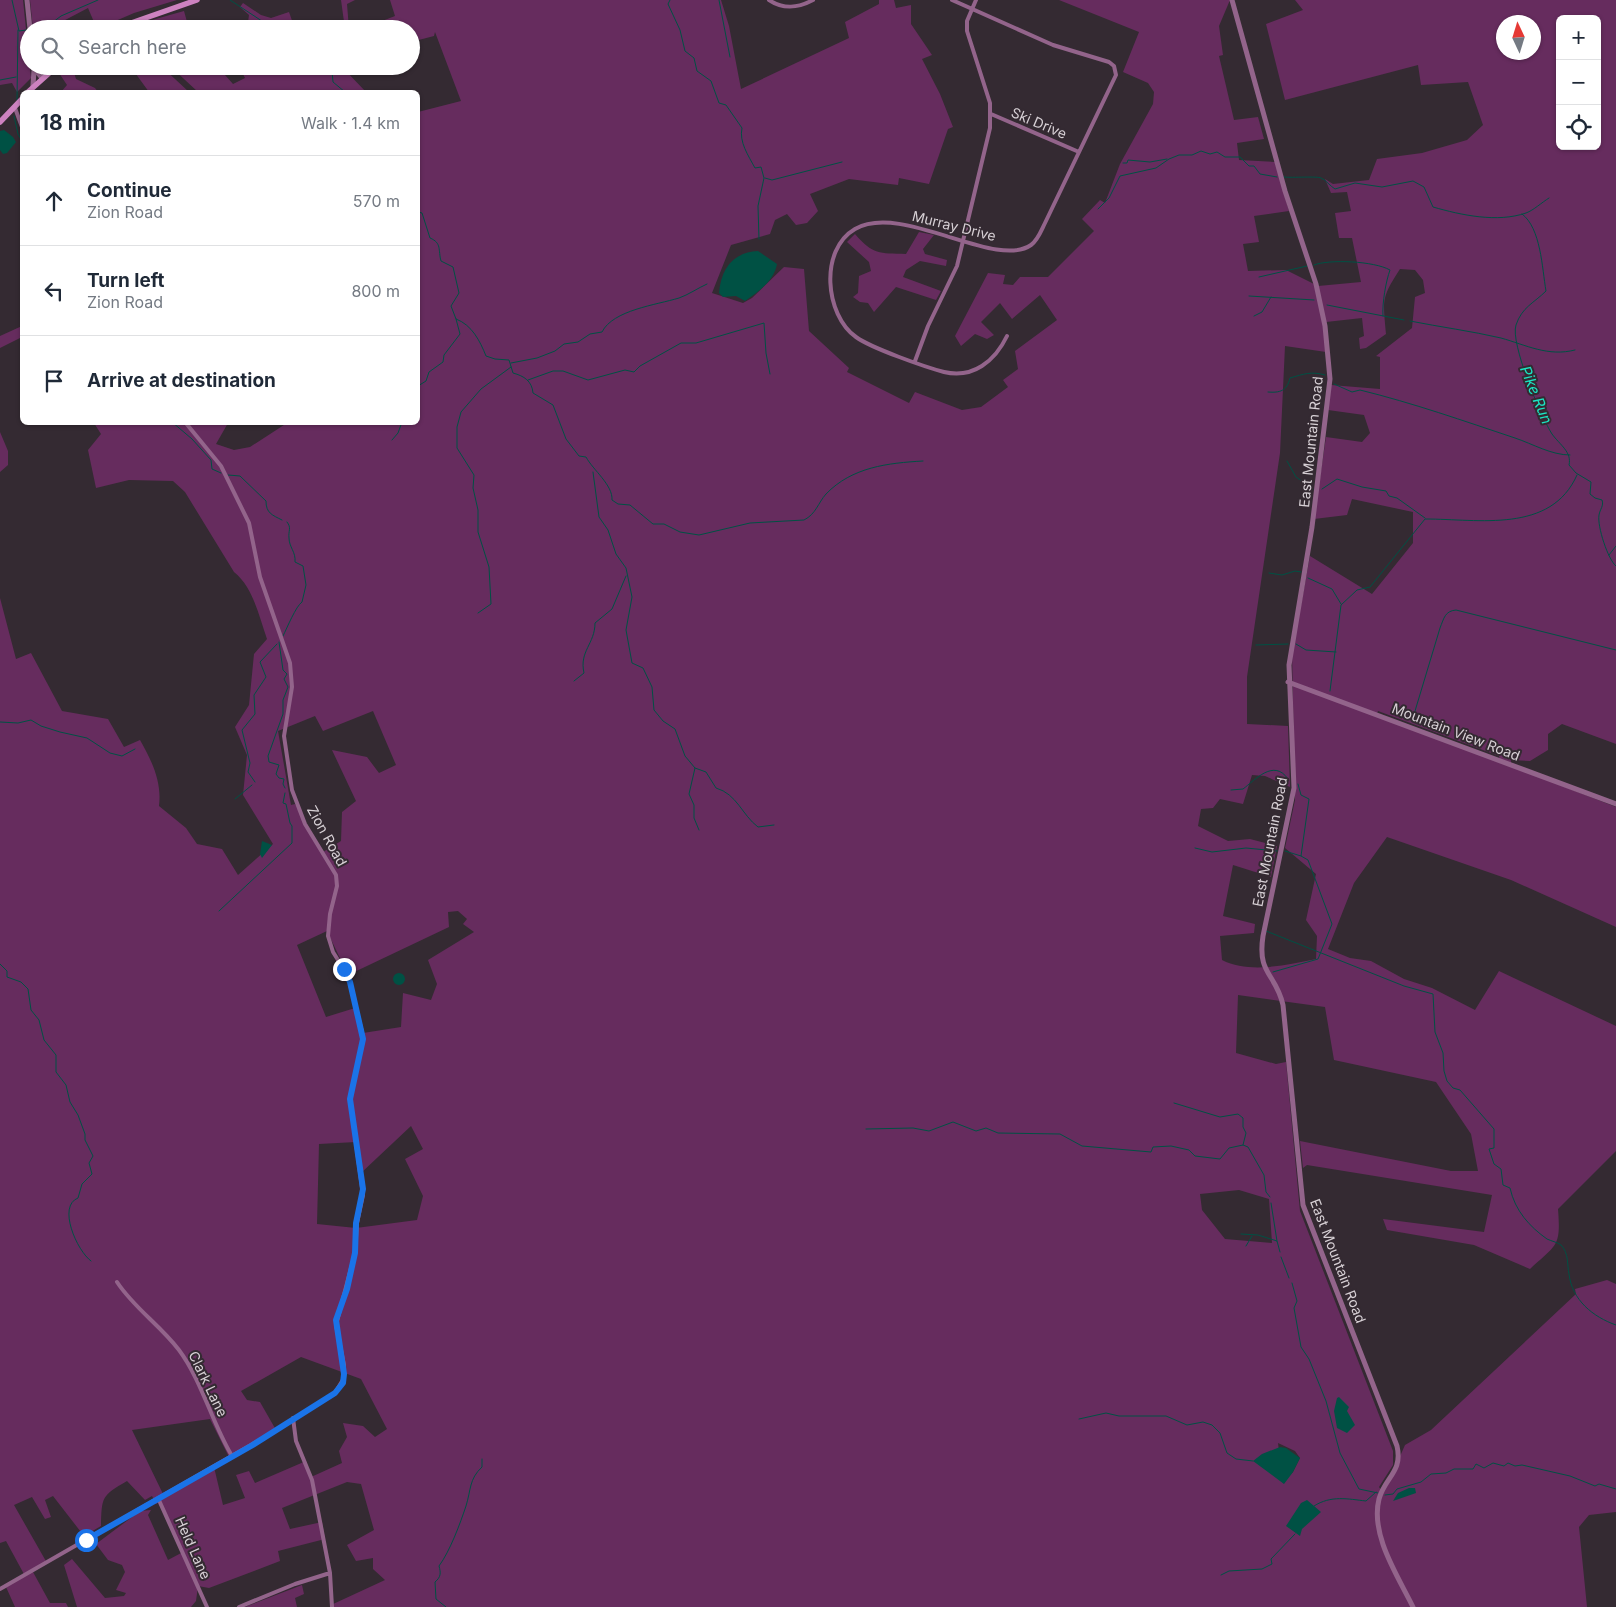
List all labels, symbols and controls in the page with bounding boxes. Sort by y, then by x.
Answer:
north arrow [1496,15,1541,60]
map controls [1556,15,1601,150]
button: + [1556,15,1601,60]
search box [20,20,420,75]
icon: search [38,34,66,62]
text: Search here [78,36,187,59]
button: − [1556,60,1601,105]
street label: Ski Drive [1009,103,1070,142]
button: locate [1556,105,1601,150]
text: 18 min [40,110,106,135]
text: Walk · 1.4 km [301,113,400,133]
text: Continue [87,179,172,202]
icon: ahead [40,187,68,215]
text: 570 m [353,191,400,211]
text: Zion Road [87,202,163,222]
street label: Murray Drive [910,207,998,244]
text: Turn left [87,269,165,292]
icon: left [40,277,68,305]
text: 800 m [351,281,400,301]
text: Zion Road [87,292,163,312]
water label: Pike Run [1516,363,1557,427]
icon: arrive [40,367,68,395]
text: Arrive at destination [87,369,276,392]
street label: East Mountain Road [1295,376,1326,508]
street label: Mountain View Road [1390,699,1523,764]
street label: East Mountain Road [1249,776,1290,908]
street label: Zion Road [304,803,351,869]
route end [333,958,356,981]
street label: East Mountain Road [1307,1196,1370,1325]
street label: Clark Lane [185,1348,232,1419]
street label: Held Lane [172,1514,215,1582]
route start [75,1529,98,1552]

